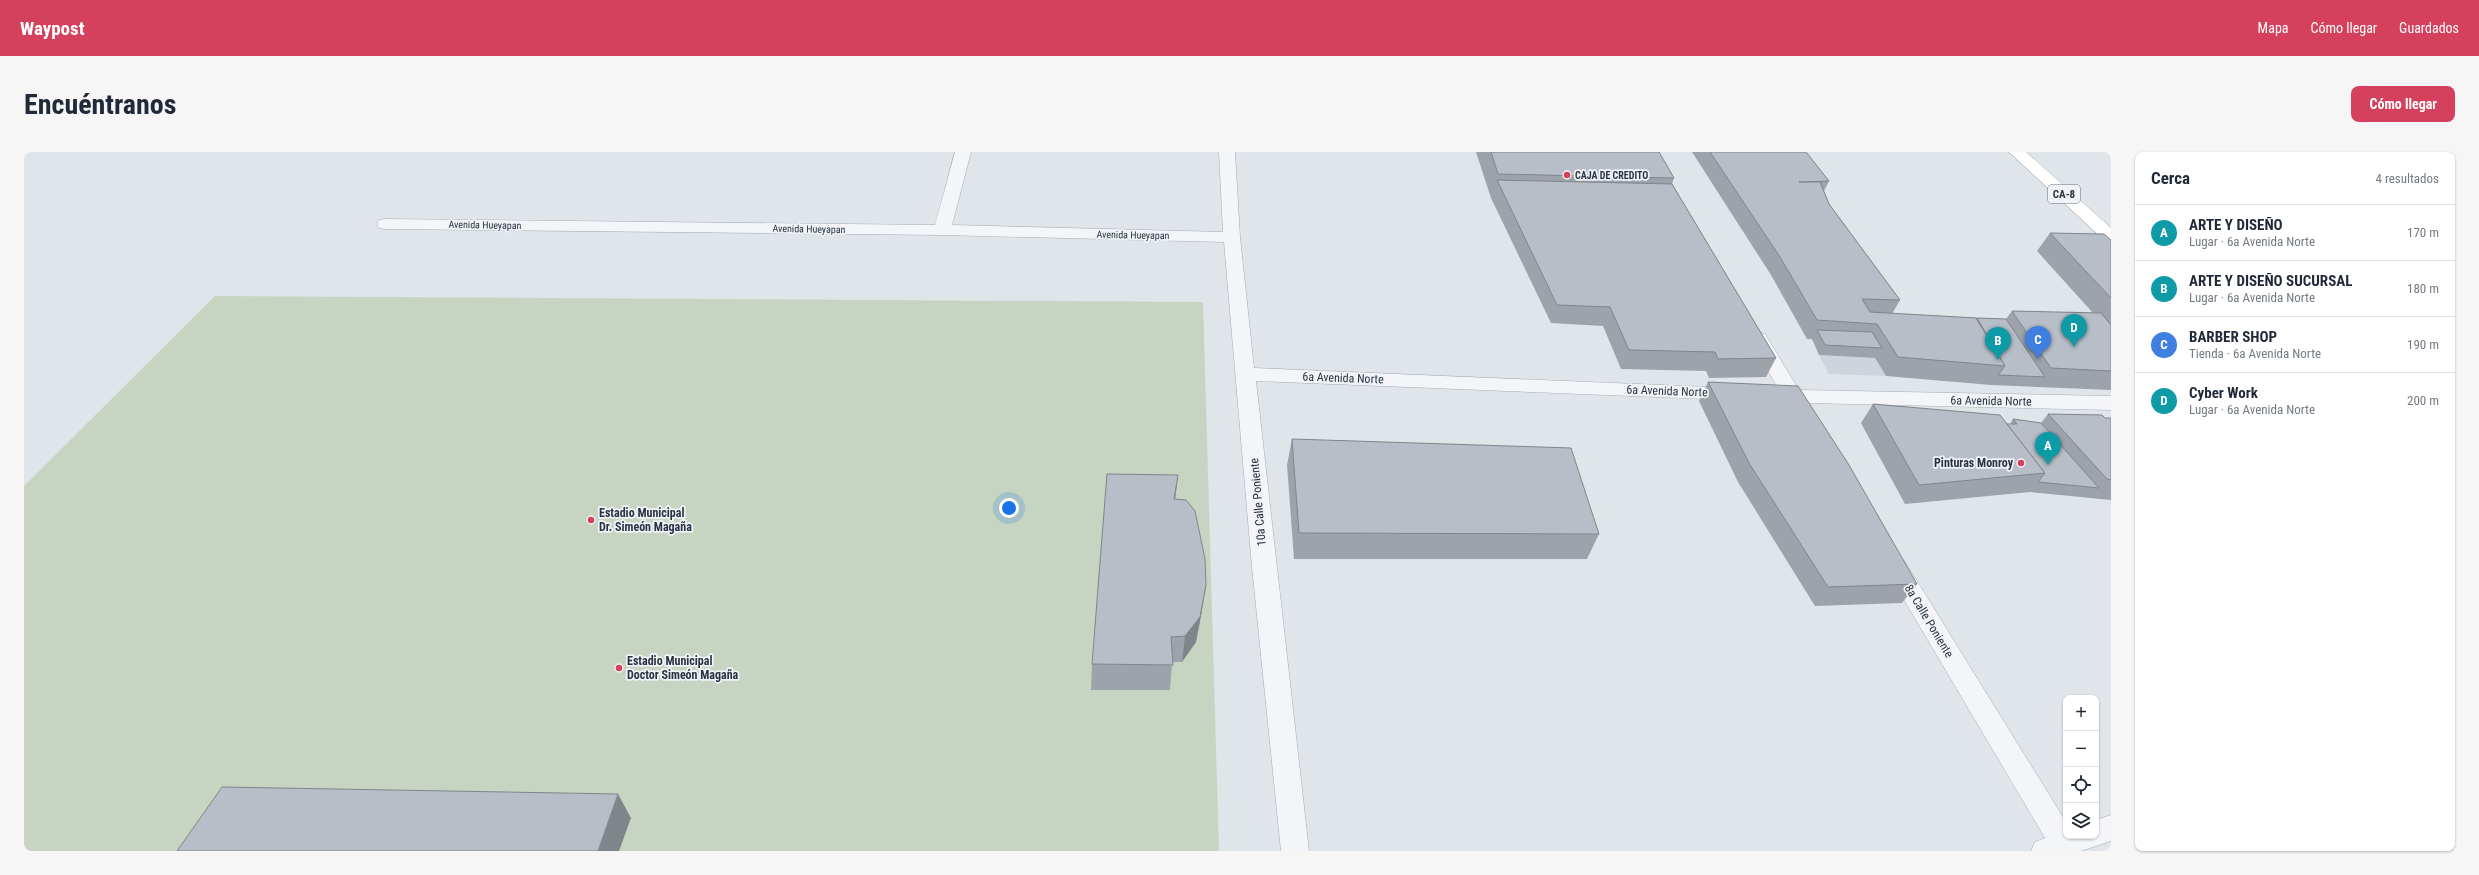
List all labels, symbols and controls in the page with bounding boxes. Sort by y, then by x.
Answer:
text: Waypost [20,17,85,40]
text: Mapa [2258,20,2289,36]
text: Cómo llegar [2311,20,2377,36]
text: Guardados [2399,20,2459,36]
button: Cómo llegar [2351,86,2455,122]
text: Encuéntranos [24,88,176,121]
text: Cerca [2151,168,2190,188]
marker: CAJA DE CREDITO [1562,170,1572,180]
place label: CAJA DE CREDITO [1575,170,1648,181]
text: 4 resultados [2375,171,2439,186]
road number: CA-8 [2048,185,2080,203]
text: ARTE Y DISEÑO [2189,216,2283,234]
street label: Avenida Hueyapan [449,219,522,231]
street label: Avenida Hueyapan [773,223,846,235]
text: A [2160,225,2168,240]
text: 170 m [2407,225,2439,240]
street label: Avenida Hueyapan [1097,229,1170,241]
text: Lugar · 6a Avenida Norte [2189,234,2315,249]
text: ARTE Y DISEÑO SUCURSAL [2189,272,2352,290]
text: B [2160,281,2168,296]
text: 180 m [2407,281,2439,296]
text: Lugar · 6a Avenida Norte [2189,290,2315,305]
pin: D [2061,314,2087,347]
pin: C [2025,326,2051,359]
pin: B [1985,327,2011,360]
text: BARBER SHOP [2189,328,2277,346]
text: C [2160,337,2168,352]
text: 190 m [2407,337,2439,352]
text: Tienda · 6a Avenida Norte [2189,346,2321,361]
street label: 6a Avenida Norte [1302,370,1384,386]
street label: 6a Avenida Norte [1626,383,1708,399]
text: Cyber Work [2189,384,2258,402]
street label: 6a Avenida Norte [1950,393,2032,409]
text: D [2160,393,2168,408]
text: 200 m [2407,393,2439,408]
text: Lugar · 6a Avenida Norte [2189,402,2315,417]
pin: A [2035,432,2061,465]
place label: Pinturas Monroy [1934,456,2014,470]
street label: 10a Calle Poniente [1247,457,1269,547]
marker: Pinturas Monroy [2016,458,2026,468]
your location [999,498,1019,518]
place label: Estadio Municipal Dr. Simeón Magaña [599,506,692,534]
marker: Estadio Municipal Dr. Simeón Magaña [586,515,596,525]
street label: 8a Calle Poniente [1902,582,1956,660]
place label: Estadio Municipal Doctor Simeón Magaña [627,654,739,682]
marker: Estadio Municipal Doctor Simeón Magaña [614,663,624,673]
map controls [2063,695,2099,839]
button: + [2063,695,2099,731]
button: − [2063,731,2099,767]
button: locate [2063,767,2099,803]
button: layers [2063,803,2099,839]

